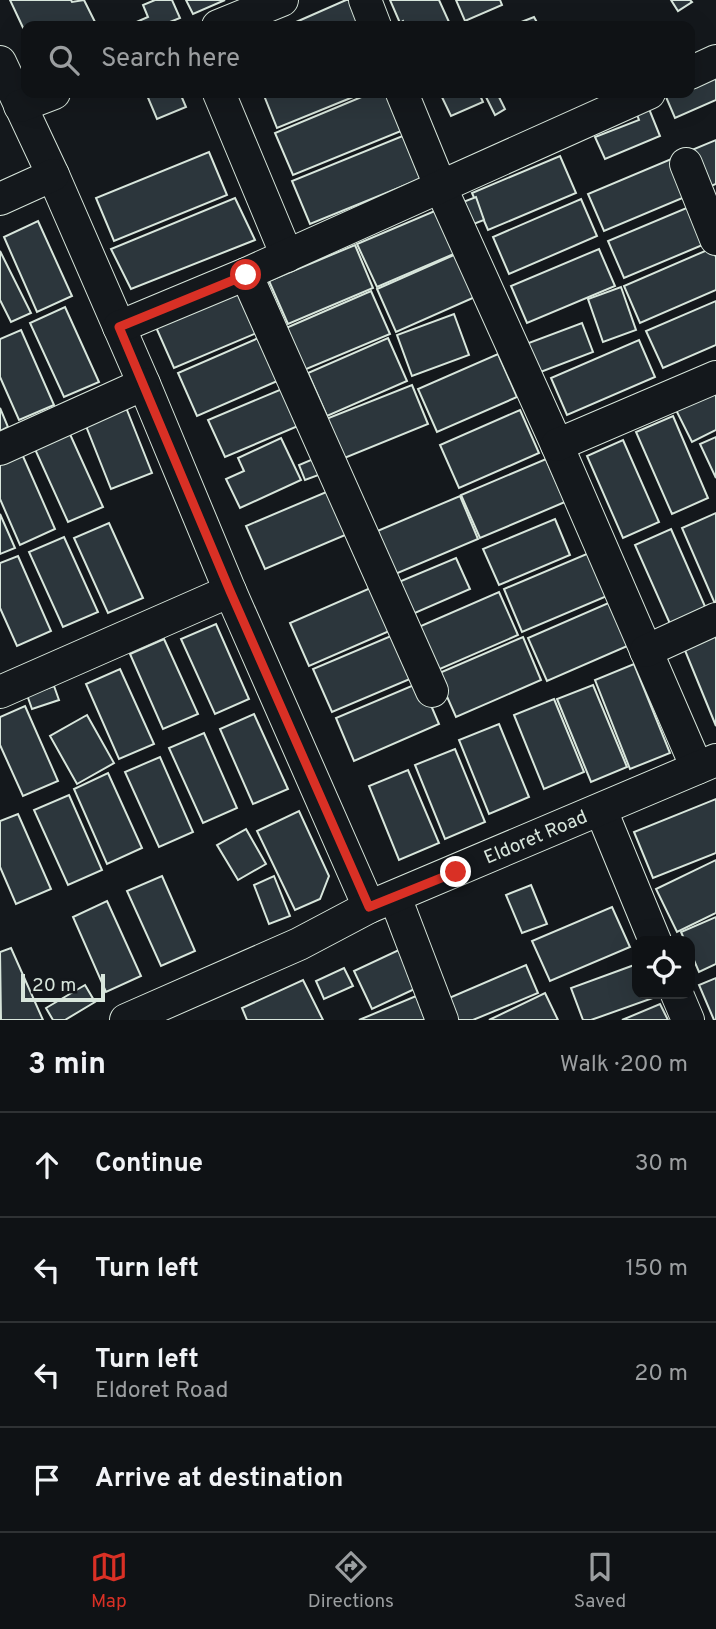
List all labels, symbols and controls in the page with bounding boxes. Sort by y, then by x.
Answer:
search box [21,21,695,98]
icon: search [45,41,83,79]
text: Search here [101,43,240,76]
route start [230,259,261,290]
street label: Eldoret Road [481,805,591,871]
route end [440,856,471,887]
map controls [632,936,695,999]
button: locate [632,936,695,999]
scale bar [21,971,105,1003]
text: 20 m [32,974,76,998]
text: 3 min [28,1047,106,1084]
text: Walk · 200 m [560,1051,688,1080]
icon: ahead [28,1146,66,1184]
text: Continue [95,1148,203,1181]
text: 30 m [635,1150,688,1179]
icon: left [28,1251,66,1289]
text: Turn left [95,1253,199,1286]
text: 150 m [626,1255,688,1284]
text: Turn left [95,1344,199,1377]
icon: left [28,1356,66,1394]
text: 20 m [634,1360,688,1389]
text: Eldoret Road [95,1377,228,1406]
icon: arrive [28,1461,66,1499]
text: Arrive at destination [95,1463,343,1496]
tab: Map [90,1548,128,1614]
tab: Directions [308,1548,394,1614]
tab: Saved [574,1548,626,1614]

